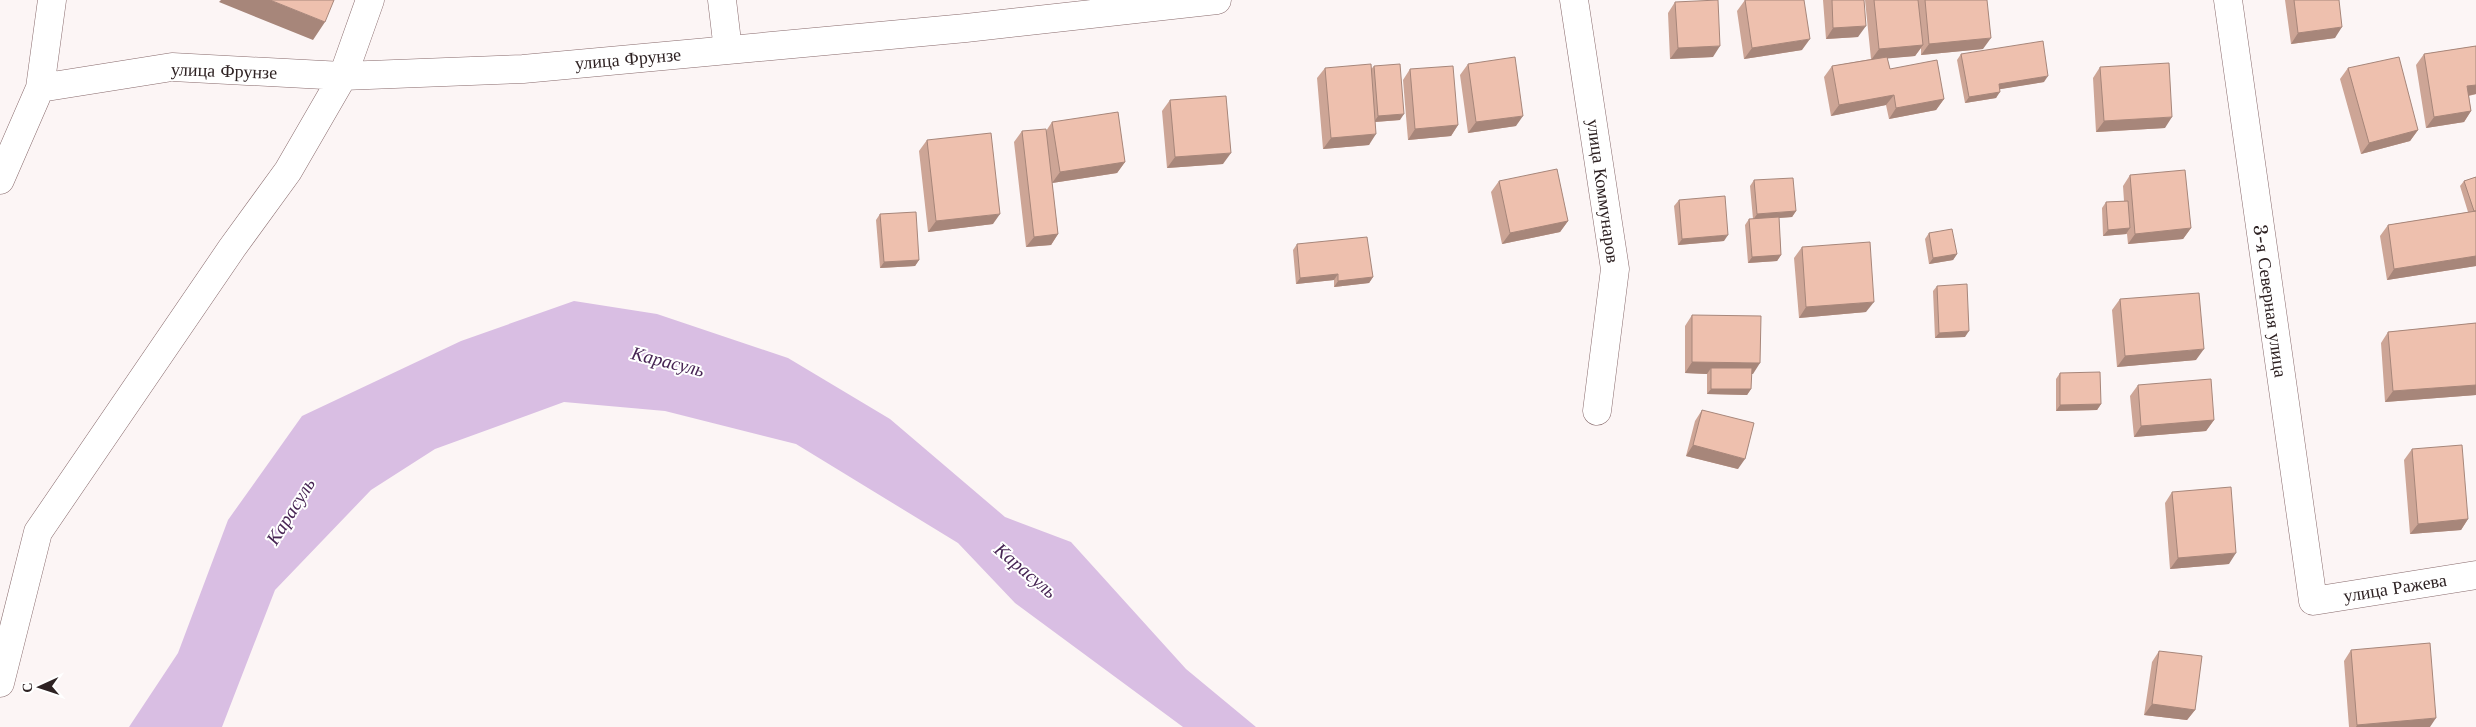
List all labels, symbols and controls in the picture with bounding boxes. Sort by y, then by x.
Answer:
street label: улица Фрунзе [574,43,682,75]
street label: улица Фрунзе [170,58,278,84]
street label: улица Коммунаров [1582,118,1624,264]
street label: 3-я Северная улица [2248,223,2292,379]
water label: Карасуль [628,341,707,382]
water label: Карасуль [260,473,320,550]
water label: Карасуль [989,537,1062,603]
street label: улица Ражева [2342,569,2448,607]
north arrow [15,662,65,712]
text: С [18,682,36,693]

